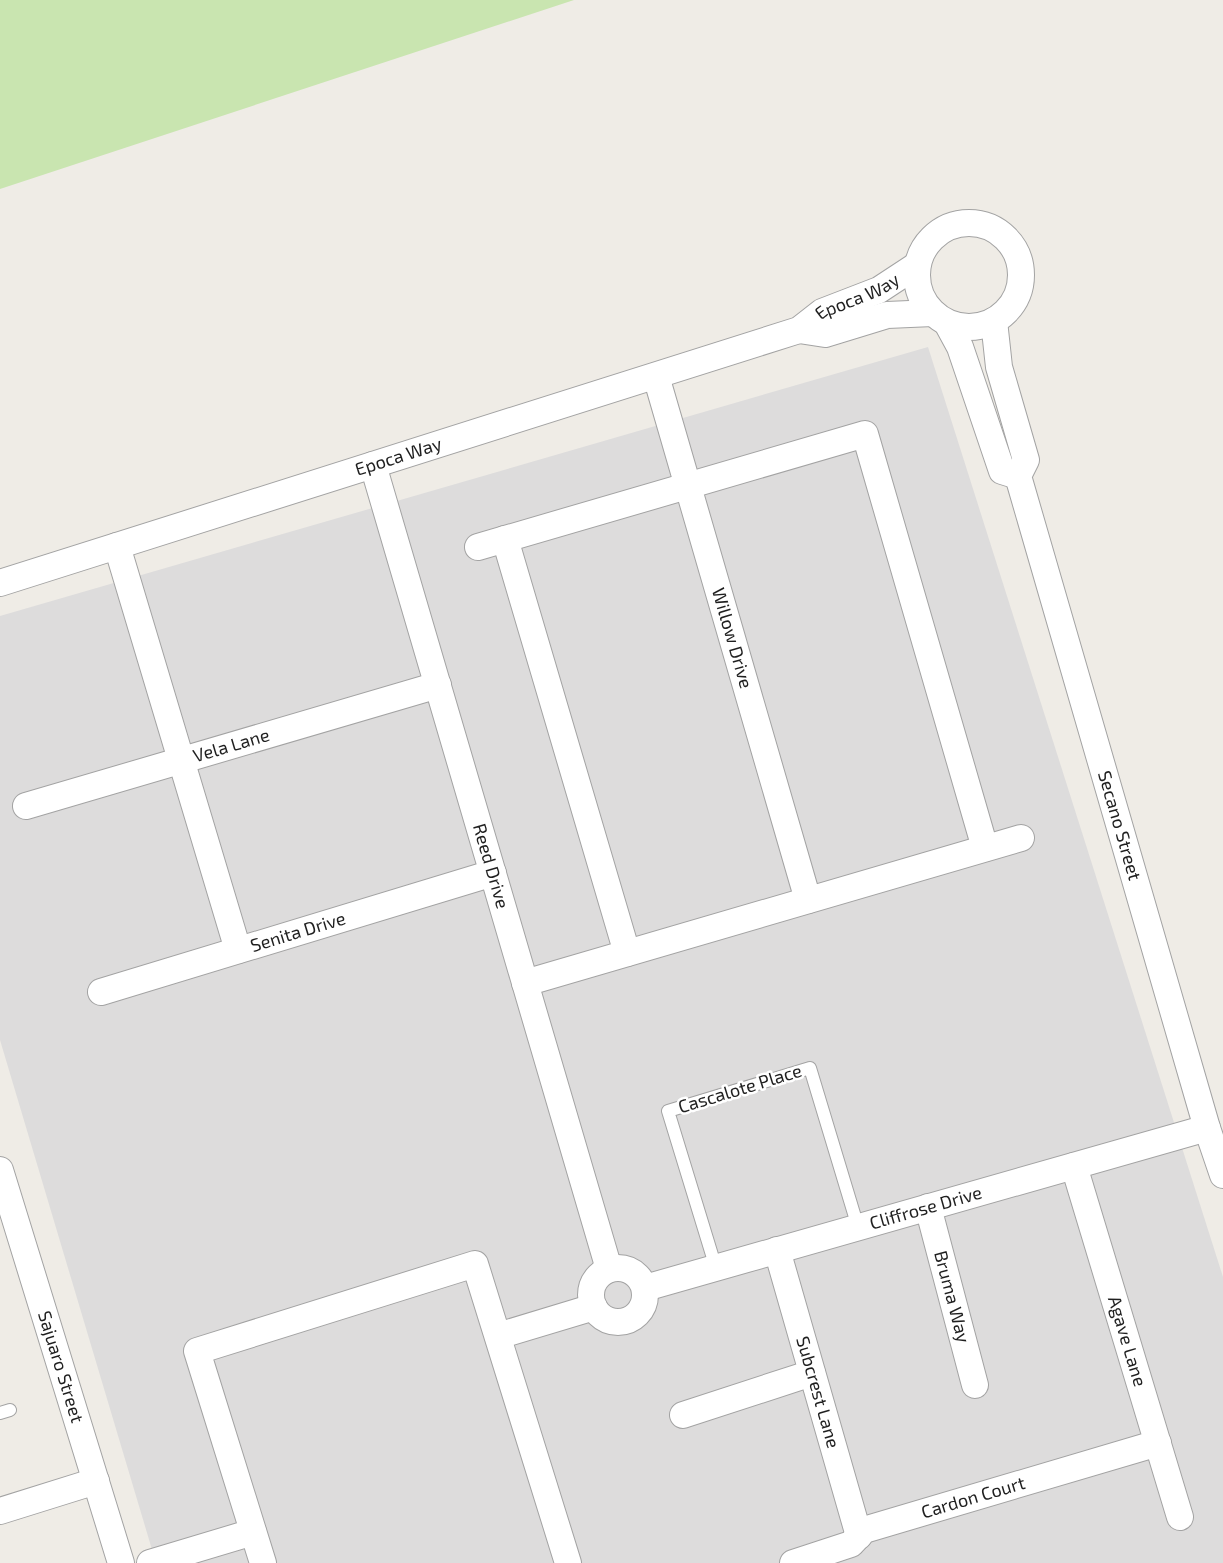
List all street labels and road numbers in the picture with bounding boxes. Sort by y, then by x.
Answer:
street label: Epoca Way [810,267,904,324]
street label: Epoca Way [352,432,445,480]
street label: Willow Drive [708,585,758,691]
street label: Vela Lane [190,723,272,766]
street label: Secano Street [1094,768,1147,883]
street label: Reed Drive [469,821,515,911]
street label: Senita Drive [248,906,348,956]
street label: Cascalote Place [675,1059,804,1117]
street label: Cliffrose Drive [867,1181,984,1234]
street label: Bruma Way [930,1248,976,1346]
street label: Agave Lane [1104,1293,1152,1389]
street label: Sajuaro Street [34,1308,89,1425]
street label: Subcrest Lane [792,1333,845,1451]
street label: Cardon Court [918,1471,1028,1522]

